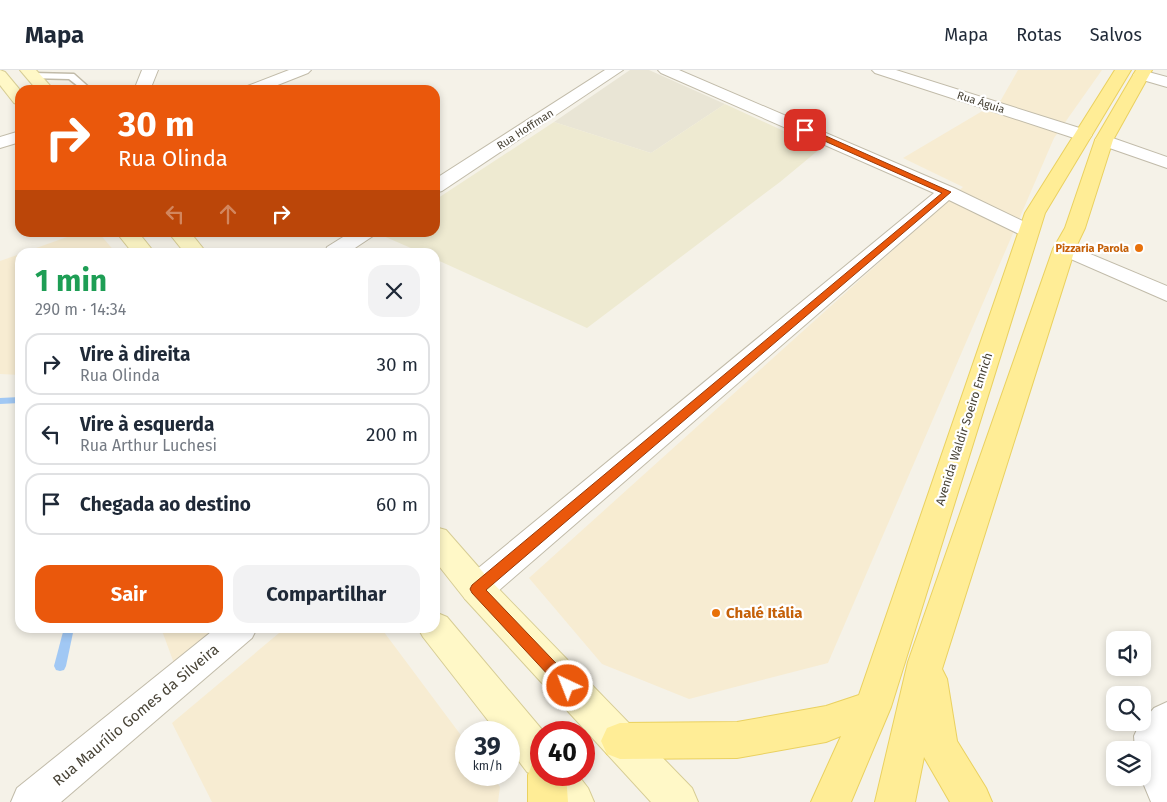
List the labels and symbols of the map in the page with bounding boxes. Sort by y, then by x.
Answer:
street label: Rua Águia [955,88,1007,116]
street label: Rua Hoffman [494,106,556,153]
pin [784,109,826,151]
place label: Pizzaria Parola [1055,242,1129,255]
marker: Pizzaria Parola [1133,242,1145,254]
street label: Avenida Waldir Soeiro Emrich [933,351,995,507]
place label: Chalé Itália [726,604,802,622]
marker: Chalé Itália [710,607,722,619]
street label: Rua Maurílio Gomes da Silveira [49,640,223,790]
position arrow [541,659,593,711]
speed limit sign: 40 [530,721,595,786]

